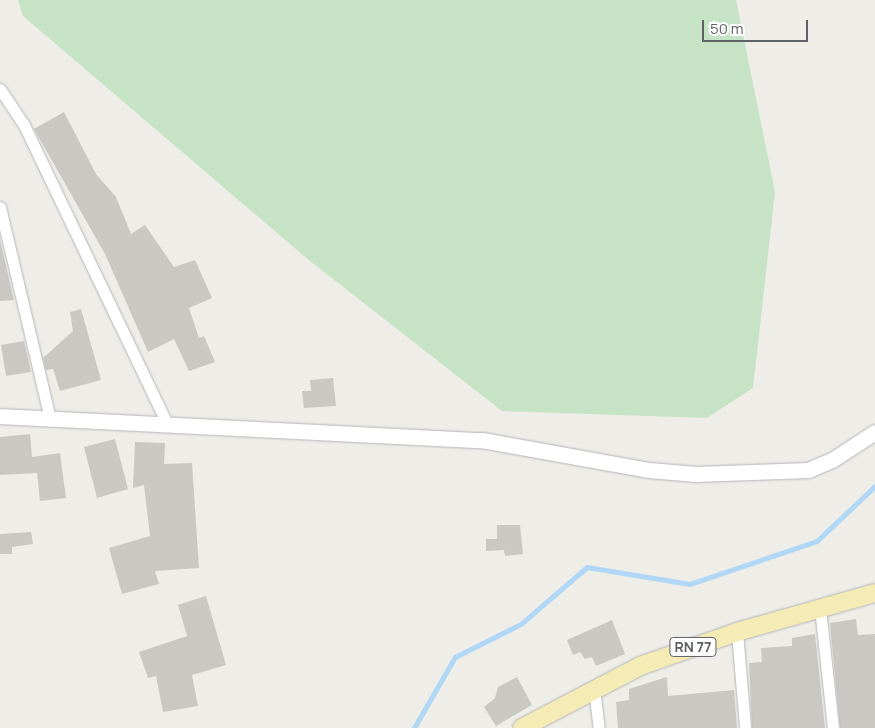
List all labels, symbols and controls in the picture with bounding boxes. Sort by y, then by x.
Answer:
scale bar [705,10,811,42]
text: 50 m [710,18,744,39]
road number: RN 77 [669,636,717,659]

